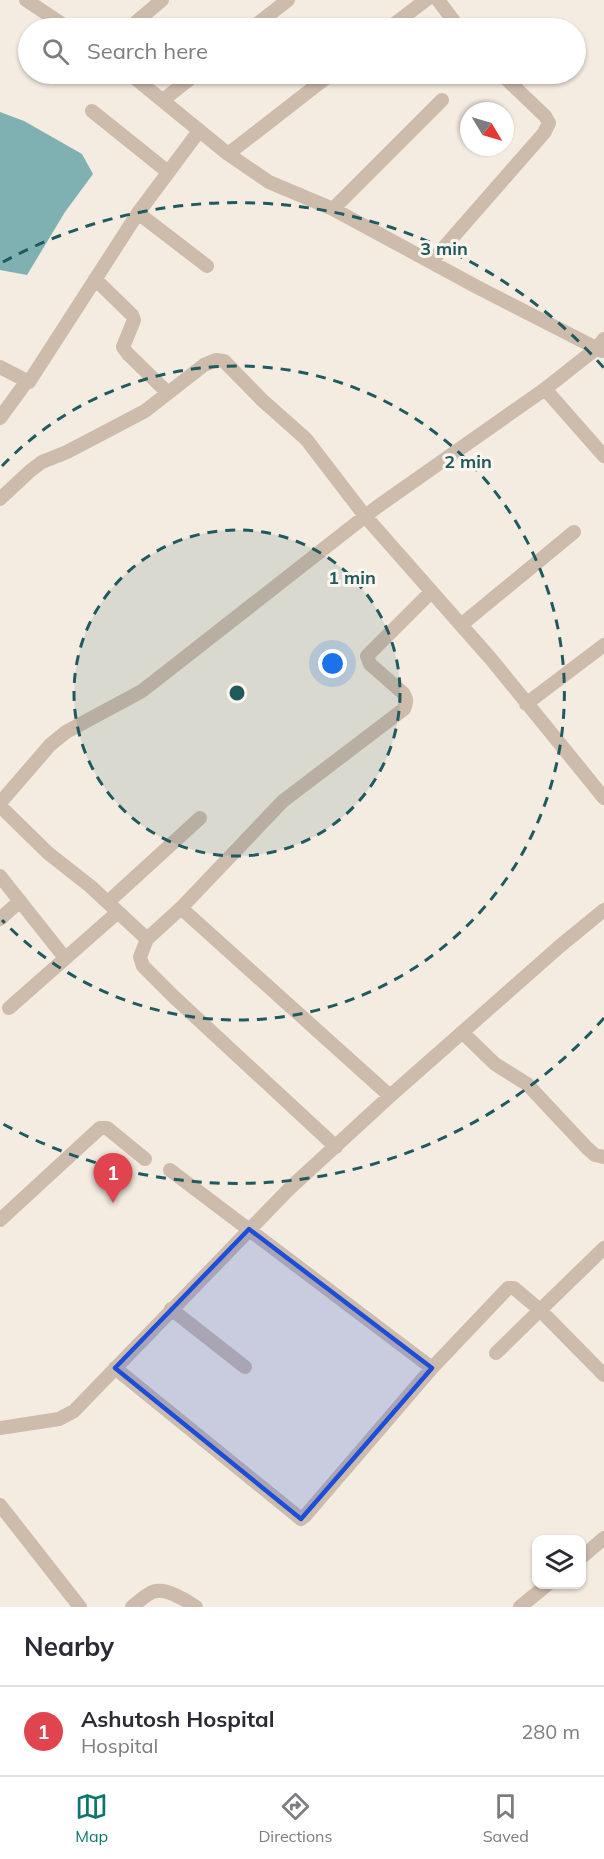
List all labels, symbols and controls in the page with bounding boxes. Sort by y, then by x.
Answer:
search box [18,18,586,84]
icon: search [39,35,72,68]
text: Search here [87,37,208,65]
north arrow [460,102,514,156]
text: 3 min [420,237,468,260]
text: 2 min [444,450,492,473]
text: 1 min [328,566,376,589]
your location [318,649,347,678]
centre of rings [227,683,247,703]
pin: 1 [94,1154,132,1203]
map controls [532,1535,586,1589]
button: layers [532,1535,586,1589]
text: Nearby [24,1630,114,1663]
text: Ashutosh Hospital [81,1705,274,1733]
text: 1 [38,1719,50,1744]
text: 280 m [521,1719,580,1744]
text: Hospital [81,1733,158,1758]
tab: Map [75,1790,108,1846]
tab: Directions [258,1790,332,1846]
tab: Saved [483,1790,529,1846]

